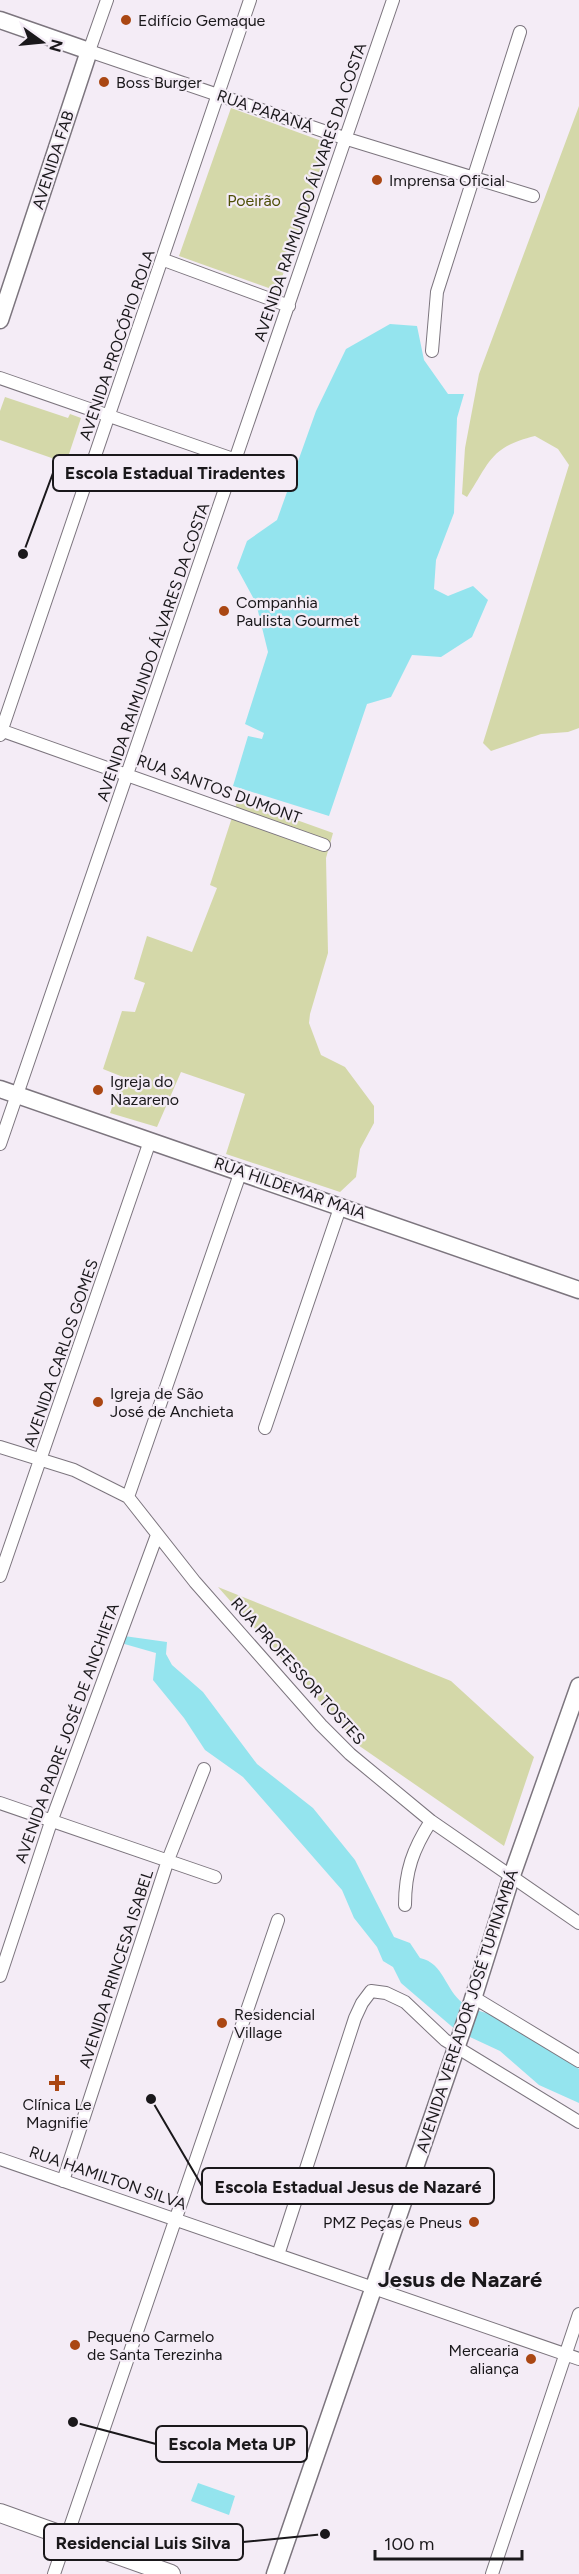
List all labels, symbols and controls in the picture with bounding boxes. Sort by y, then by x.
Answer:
place label: Edifício Gemaque [138,11,266,30]
north arrow [12,12,72,72]
marker: Edifício Gemaque [119,13,133,27]
text: N [45,37,67,54]
street label: AVENIDA RAIMUNDO ÁLVARES DA COSTA [250,40,370,344]
place label: Boss Burger [116,73,202,92]
marker: Boss Burger [97,75,111,89]
street label: RUA PARANÁ [214,86,316,136]
street label: AVENIDA FAB [28,108,78,212]
place label: Imprensa Oficial [389,171,505,190]
marker: Imprensa Oficial [370,173,384,187]
park label: Poeirão [227,191,281,210]
street label: AVENIDA PROCÓPIO ROLA [75,247,159,443]
callout: Escola Estadual Tiradentes [53,455,297,491]
text: Escola Estadual Tiradentes [65,462,286,484]
street label: AVENIDA RAIMUNDO ÁLVARES DA COSTA [93,500,213,804]
place label: Companhia Paulista Gourmet [236,593,359,630]
marker: Companhia Paulista Gourmet [217,604,231,618]
street label: RUA SANTOS DUMONT [134,750,304,828]
place label: Igreja do Nazareno [110,1072,179,1109]
marker: Igreja do Nazareno [91,1083,105,1097]
street label: RUA HILDEMAR MAIA [212,1153,368,1223]
street label: AVENIDA CARLOS GOMES [20,1257,102,1449]
place label: Igreja de São José de Anchieta [110,1384,234,1421]
marker: Igreja de São José de Anchieta [91,1395,105,1409]
street label: RUA PROFESSOR TOSTES [227,1594,369,1749]
street label: AVENIDA PADRE JOSÉ DE ANCHIETA [11,1600,123,1866]
street label: AVENIDA PRINCESA ISABEL [75,1867,157,2071]
street label: AVENIDA VEREADOR JOSÉ TUPINAMBÁ [412,1867,522,2155]
place label: Residencial Village [234,2005,315,2042]
marker: Residencial Village [215,2016,229,2030]
marker: Clínica Le Magnifie [48,2074,66,2092]
place label: Clínica Le Magnifie [22,2095,92,2132]
street label: RUA HAMILTON SILVA [27,2142,189,2214]
callout: Escola Estadual Jesus de Nazaré [202,2168,494,2204]
text: Escola Estadual Jesus de Nazaré [214,2176,482,2198]
place label: PMZ Peças e Pneus [323,2213,462,2232]
marker: PMZ Peças e Pneus [467,2215,481,2229]
district label: Jesus de Nazaré [378,2266,542,2293]
place label: Pequeno Carmelo de Santa Terezinha [87,2327,222,2364]
marker: Pequeno Carmelo de Santa Terezinha [68,2338,82,2352]
place label: Mercearia aliança [448,2341,519,2378]
marker: Mercearia aliança [524,2352,538,2366]
callout: Escola Meta UP [156,2426,307,2462]
text: Escola Meta UP [168,2433,296,2455]
scale bar [375,2523,522,2561]
callout: Residencial Luis Silva [44,2524,243,2560]
text: Residencial Luis Silva [55,2532,231,2554]
text: 100 m [384,2533,434,2555]

